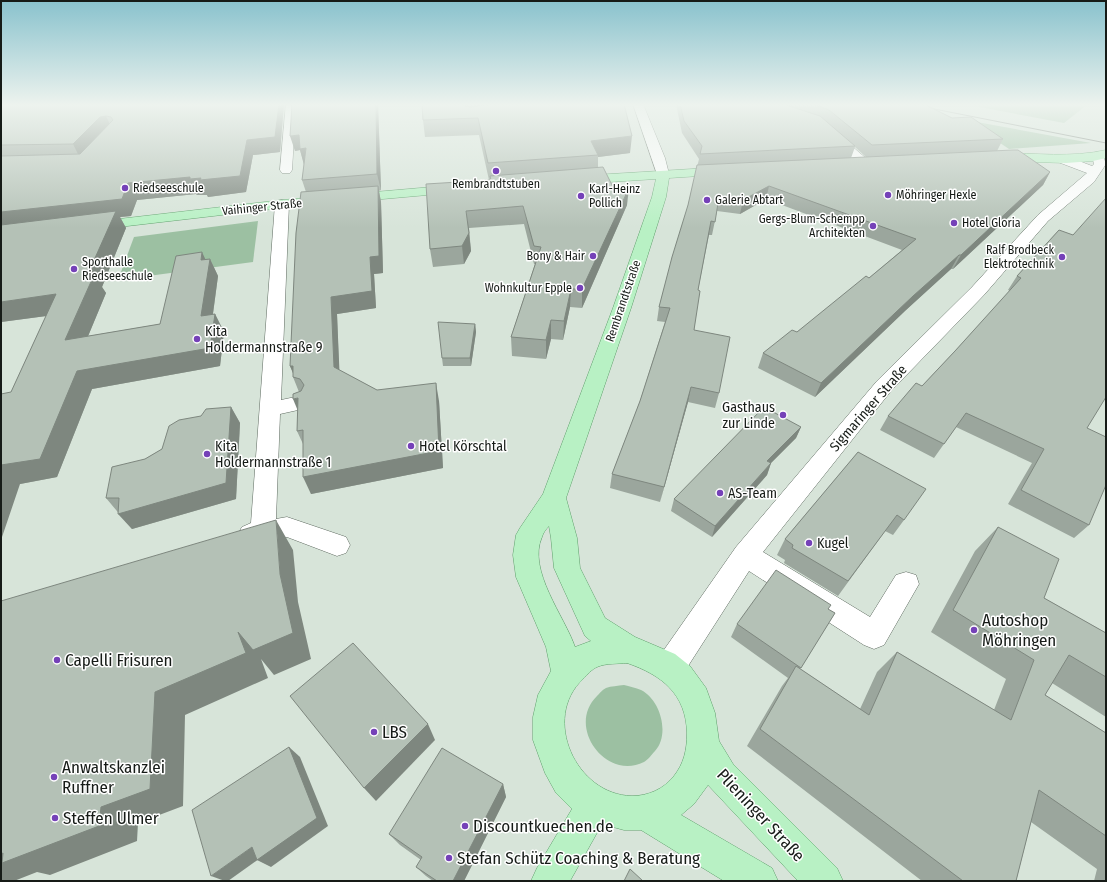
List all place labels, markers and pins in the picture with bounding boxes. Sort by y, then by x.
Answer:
marker: Rembrandtstuben [491,166,501,176]
place label: Rembrandtstuben [452,177,540,191]
place label: Riedseeschule [133,181,204,195]
place label: Karl-Heinz Pollich [589,182,640,210]
marker: Riedseeschule [120,183,130,193]
place label: Möhringer Hexle [896,188,977,202]
marker: Möhringer Hexle [883,190,893,200]
marker: Karl-Heinz Pollich [576,191,586,201]
place label: Galerie Abtart [715,193,783,207]
marker: Galerie Abtart [702,195,712,205]
place label: Gergs-Blum-Schempp Architekten [759,212,865,240]
place label: Hotel Gloria [962,216,1021,230]
marker: Hotel Gloria [949,218,959,228]
marker: Gergs-Blum-Schempp Architekten [868,221,878,231]
place label: Ralf Brodbeck Elektrotechnik [984,243,1054,271]
place label: Bony & Hair [527,249,586,263]
marker: Bony & Hair [588,251,598,261]
marker: Ralf Brodbeck Elektrotechnik [1057,252,1067,262]
place label: Sporthalle Riedseeschule [82,255,153,283]
marker: Sporthalle Riedseeschule [69,264,79,274]
place label: Wohnkultur Epple [485,281,572,295]
marker: Wohnkultur Epple [575,283,585,293]
place label: Kita Holdermannstraße 9 [205,323,323,356]
marker: Kita Holdermannstraße 9 [192,334,202,344]
place label: Gasthaus zur Linde [722,399,775,432]
marker: Gasthaus zur Linde [778,410,788,420]
place label: Kita Holdermannstraße 1 [215,438,331,471]
place label: Hotel Körschtal [419,438,507,455]
marker: Hotel Körschtal [406,441,416,451]
marker: Kita Holdermannstraße 1 [202,449,212,459]
place label: AS-Team [728,485,777,502]
marker: AS-Team [715,488,725,498]
place label: Kugel [817,535,849,552]
marker: Kugel [804,538,814,548]
place label: Autoshop Möhringen [982,610,1056,651]
marker: Autoshop Möhringen [969,625,979,635]
place label: Capelli Frisuren [65,650,173,671]
marker: Capelli Frisuren [52,655,62,665]
place label: LBS [382,722,407,743]
marker: LBS [369,727,379,737]
place label: Anwaltskanzlei Ruffner [62,757,165,798]
marker: Anwaltskanzlei Ruffner [49,772,59,782]
place label: Steffen Ulmer [63,808,159,829]
marker: Steffen Ulmer [50,813,60,823]
place label: Discountkuechen.de [473,816,613,837]
marker: Discountkuechen.de [460,821,470,831]
place label: Stefan Schütz Coaching & Beratung [457,848,700,869]
marker: Stefan Schütz Coaching & Beratung [444,853,454,863]

